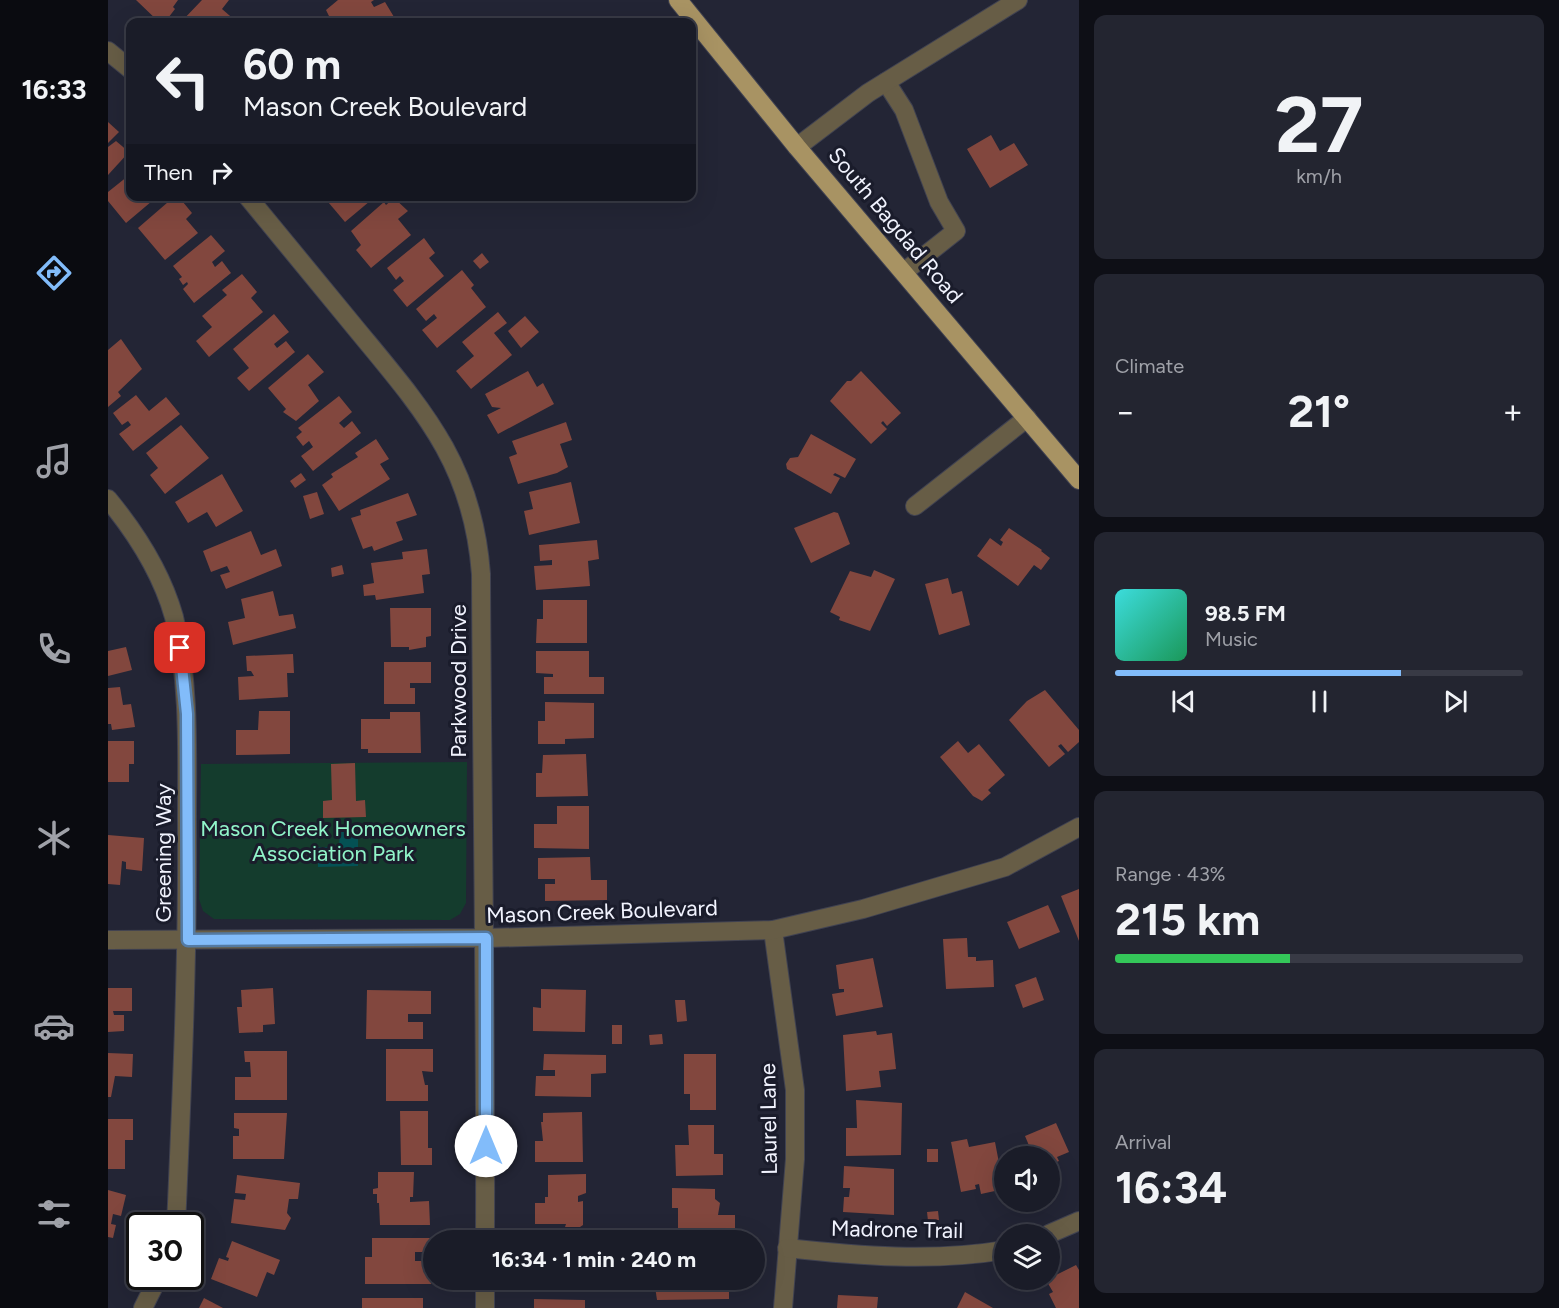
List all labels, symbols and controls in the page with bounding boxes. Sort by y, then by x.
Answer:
text: 60 m [243,39,341,90]
icon: left [144,42,222,120]
text: 16:33 [21,73,87,106]
text: 27 [1275,78,1363,172]
text: Mason Creek Boulevard [243,90,527,123]
street label: South Bagdad Road [823,142,969,309]
icon: right [205,156,238,189]
text: Then [144,159,193,186]
text: km/h [1296,164,1342,188]
icon: directions [33,252,75,294]
text: Climate [1115,354,1184,378]
text: 21° [1288,384,1350,438]
text: − [1115,392,1136,431]
text: + [1502,392,1523,431]
icon: music [33,440,75,482]
text: 98.5 FM [1205,600,1286,627]
street label: Parkwood Drive [445,604,472,758]
pin [154,622,205,673]
text: Music [1205,627,1258,651]
icon: phone [33,628,75,670]
icon: arrive [163,631,196,664]
icon: previous [1167,685,1200,718]
icon: pause [1303,685,1336,718]
icon: next [1439,685,1472,718]
street label: Greening Way [150,783,177,923]
park label: Mason Creek Homeowners Association Park [200,815,466,867]
icon: climate [33,817,75,859]
text: Range · 43% [1115,862,1226,886]
text: 215 km [1115,892,1260,946]
street label: Mason Creek Boulevard [486,894,718,929]
icon: car [33,1005,75,1047]
street label: Laurel Lane [754,1063,783,1175]
position arrow [454,1114,518,1178]
text: Arrival [1115,1130,1171,1154]
map controls [994,1146,1060,1290]
button: sound [994,1146,1060,1212]
text: 16:34 [1115,1160,1227,1214]
icon: filters [33,1193,75,1235]
speed limit sign: 30 [126,1212,204,1290]
street label: Madrone Trail [831,1215,963,1244]
button: layers [994,1224,1060,1290]
text: 16:34 · 1 min · 240 m [492,1246,696,1273]

